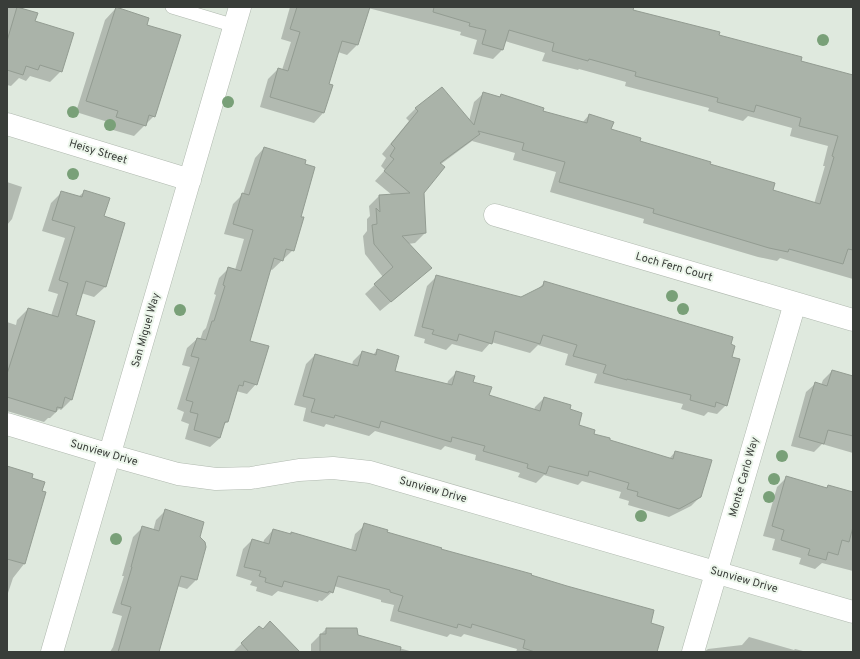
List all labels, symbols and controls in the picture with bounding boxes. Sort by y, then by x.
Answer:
street label: Heisy Street [67,137,129,167]
street label: Loch Fern Court [634,249,714,285]
street label: San Miguel Way [129,291,163,369]
street label: Monte Carlo Way [726,435,762,519]
street label: Sunview Drive [69,437,140,469]
street label: Sunview Drive [398,474,469,506]
street label: Sunview Drive [709,564,780,596]

